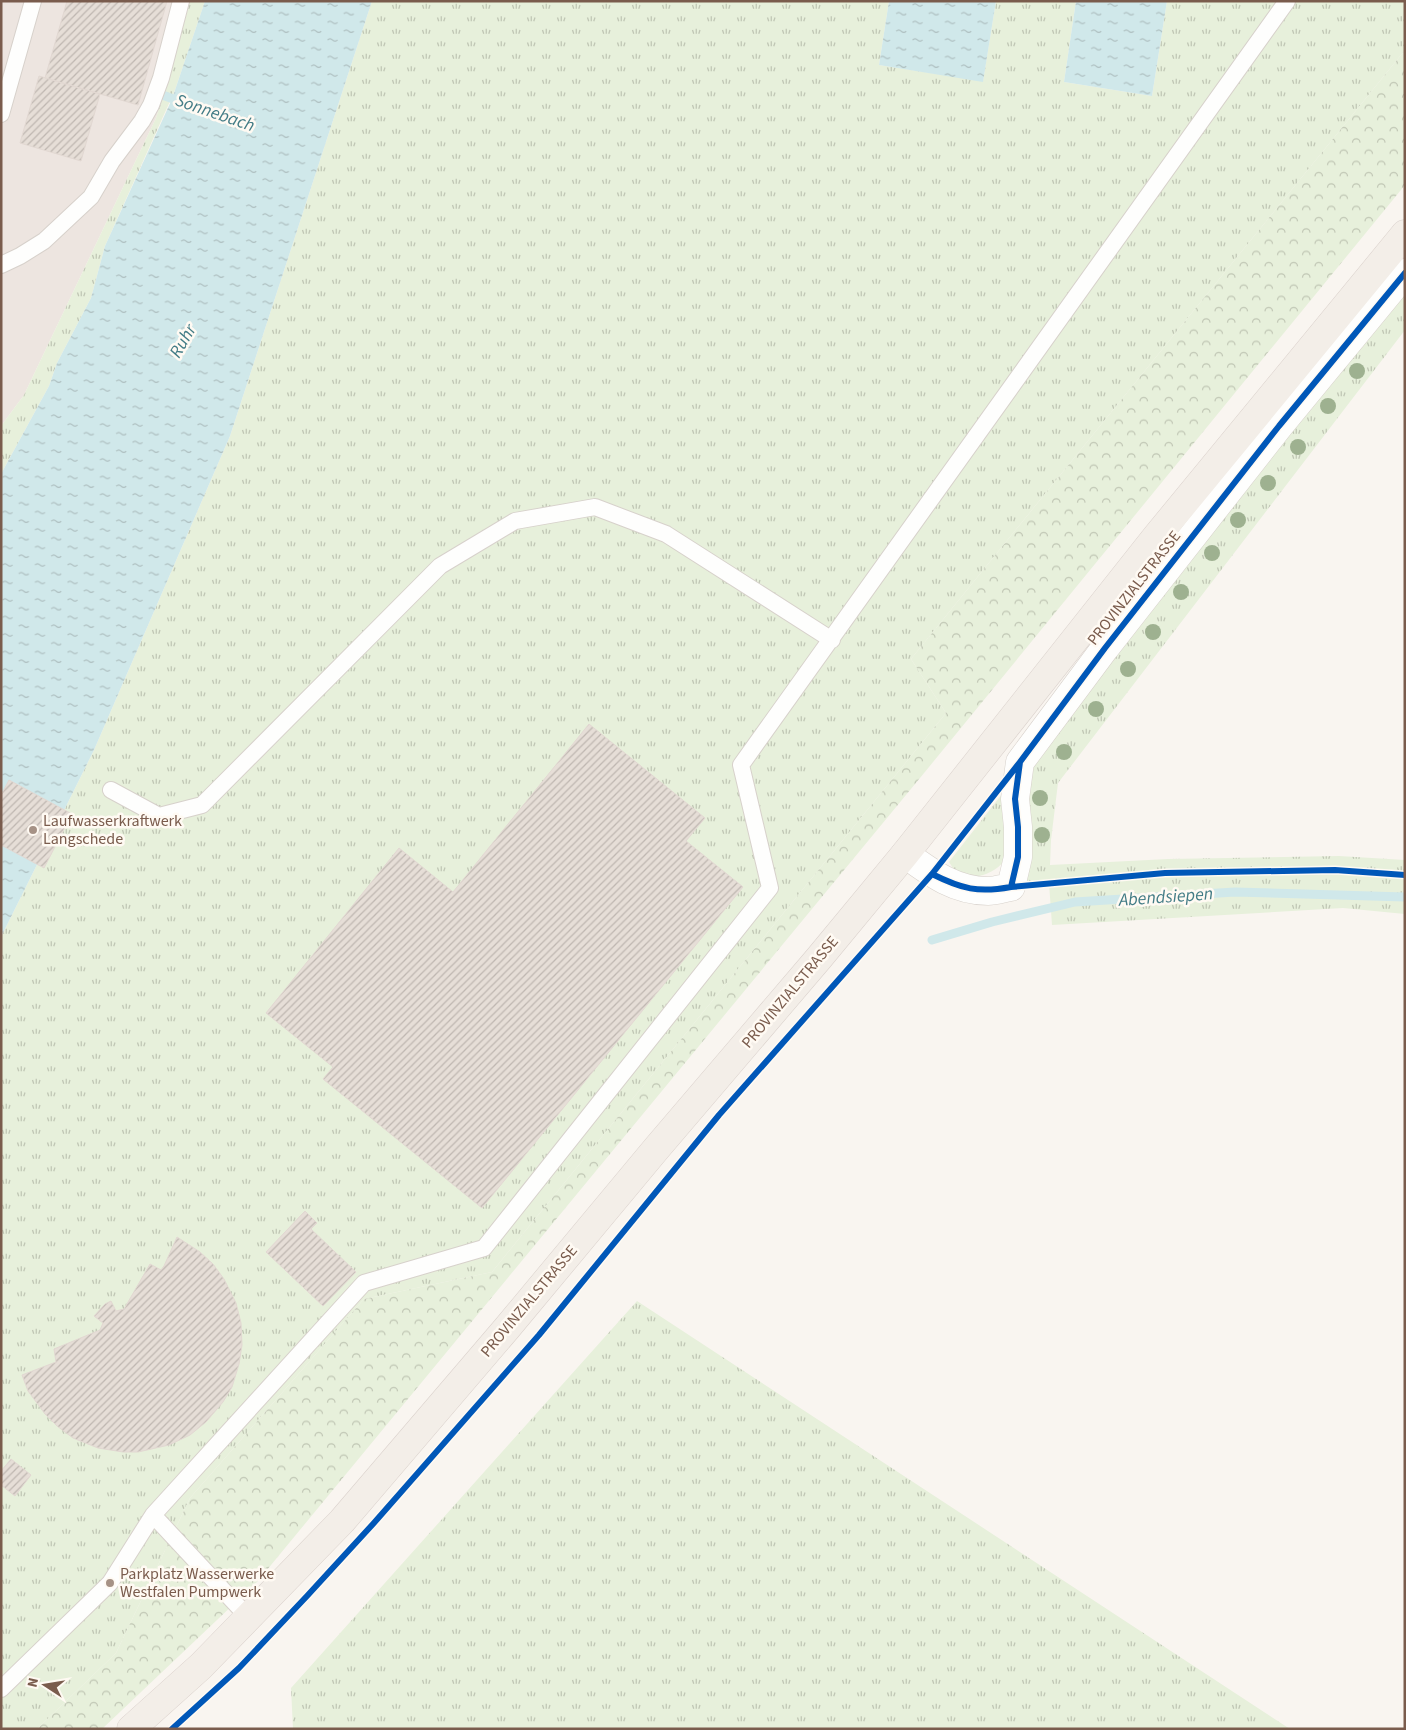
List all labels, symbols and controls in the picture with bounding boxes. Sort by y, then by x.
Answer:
water label: Sonnebach [172,88,258,138]
water label: Ruhr [163,319,203,362]
street label: PROVINZIALSTRASSE [1082,526,1186,650]
place label: Laufwasserkraftwerk Langschede [43,810,182,850]
marker: Laufwasserkraftwerk Langschede [27,824,39,836]
water label: Abendsiepen [1117,881,1214,913]
street label: PROVINZIALSTRASSE [737,931,843,1053]
street label: PROVINZIALSTRASSE [476,1240,582,1362]
place label: Parkplatz Wasserwerke Westfalen Pumpwerk [120,1563,274,1603]
marker: Parkplatz Wasserwerke Westfalen Pumpwerk [104,1577,116,1589]
north arrow [20,1660,70,1710]
text: N [23,1676,44,1689]

